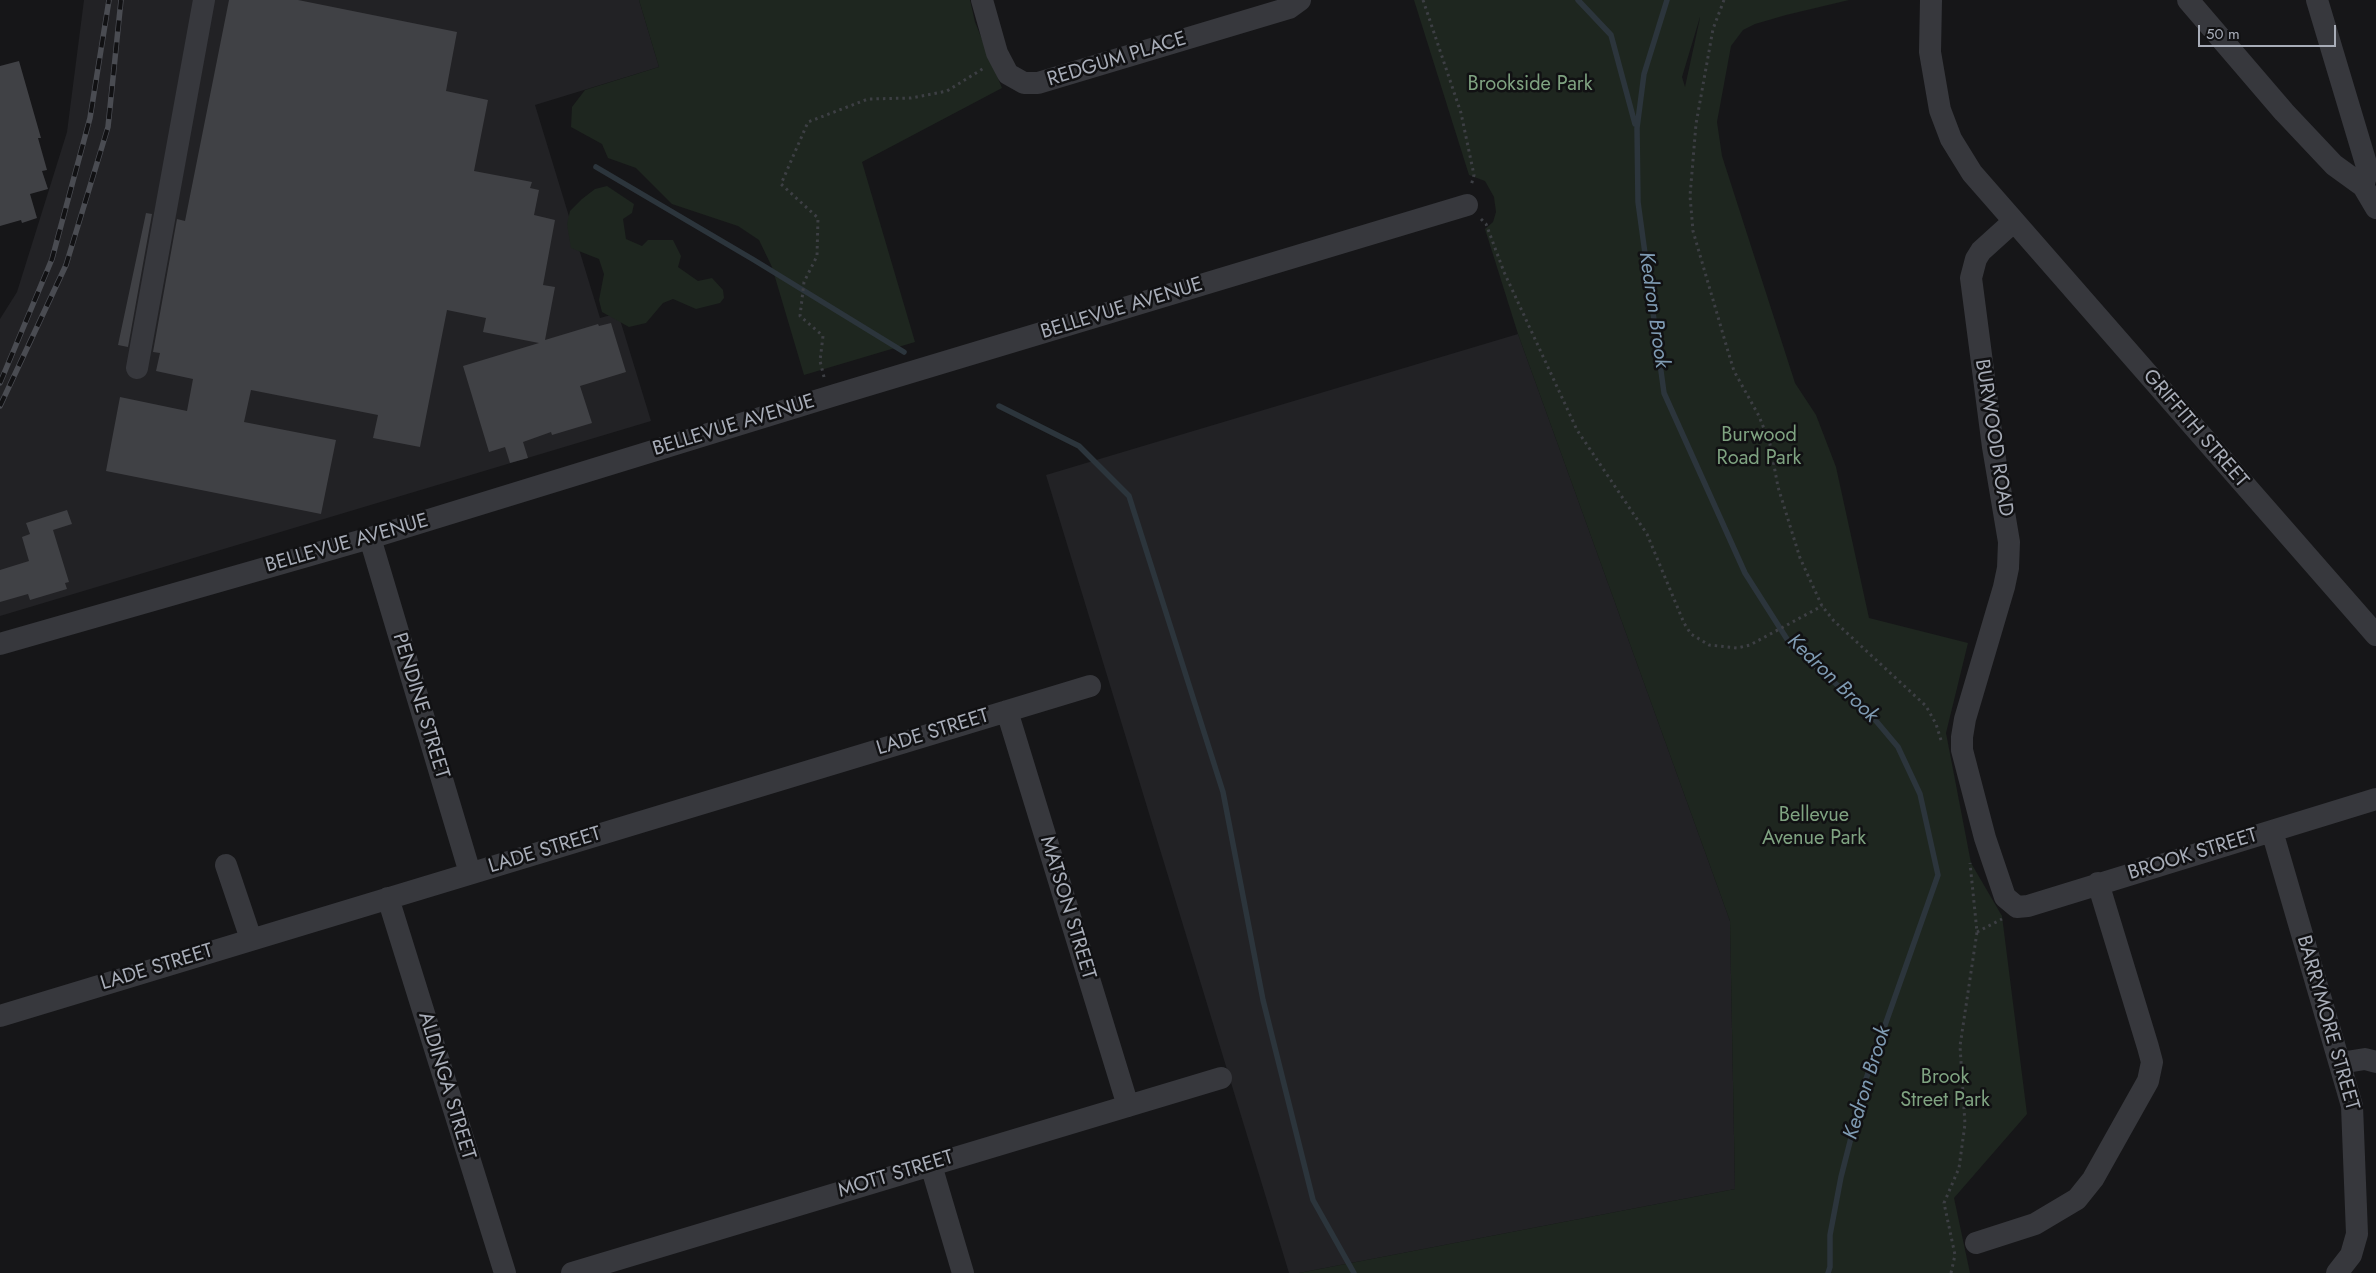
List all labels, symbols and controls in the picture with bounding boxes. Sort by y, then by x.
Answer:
scale bar [2201,15,2338,47]
text: 50 m [2206,23,2240,45]
street label: REDGUM PLACE [1045,27,1189,93]
park label: Brookside Park [1468,73,1592,97]
water label: Kedron Brook [1632,250,1674,370]
street label: BELLEVUE AVENUE [1038,273,1206,345]
street label: BURWOOD ROAD [1969,358,2017,518]
street label: GRIFFITH STREET [2137,365,2253,493]
street label: BELLEVUE AVENUE [650,390,818,462]
park label: Burwood Road Park [1717,424,1801,471]
street label: BELLEVUE AVENUE [263,509,431,579]
water label: Kedron Brook [1781,629,1883,729]
street label: PENDINE STREET [386,630,454,782]
street label: LADE STREET [874,705,992,761]
park label: Bellevue Avenue Park [1762,804,1866,851]
street label: LADE STREET [486,823,604,879]
street label: BROOK STREET [2125,824,2261,886]
street label: MATSON STREET [1034,834,1100,982]
street label: BARRYMORE STREET [2291,933,2363,1113]
street label: LADE STREET [98,940,216,996]
street label: ALDINGA STREET [412,1009,480,1163]
water label: Kedron Brook [1839,1023,1897,1143]
park label: Brook Street Park [1900,1066,1990,1113]
street label: MOTT STREET [835,1146,957,1204]

